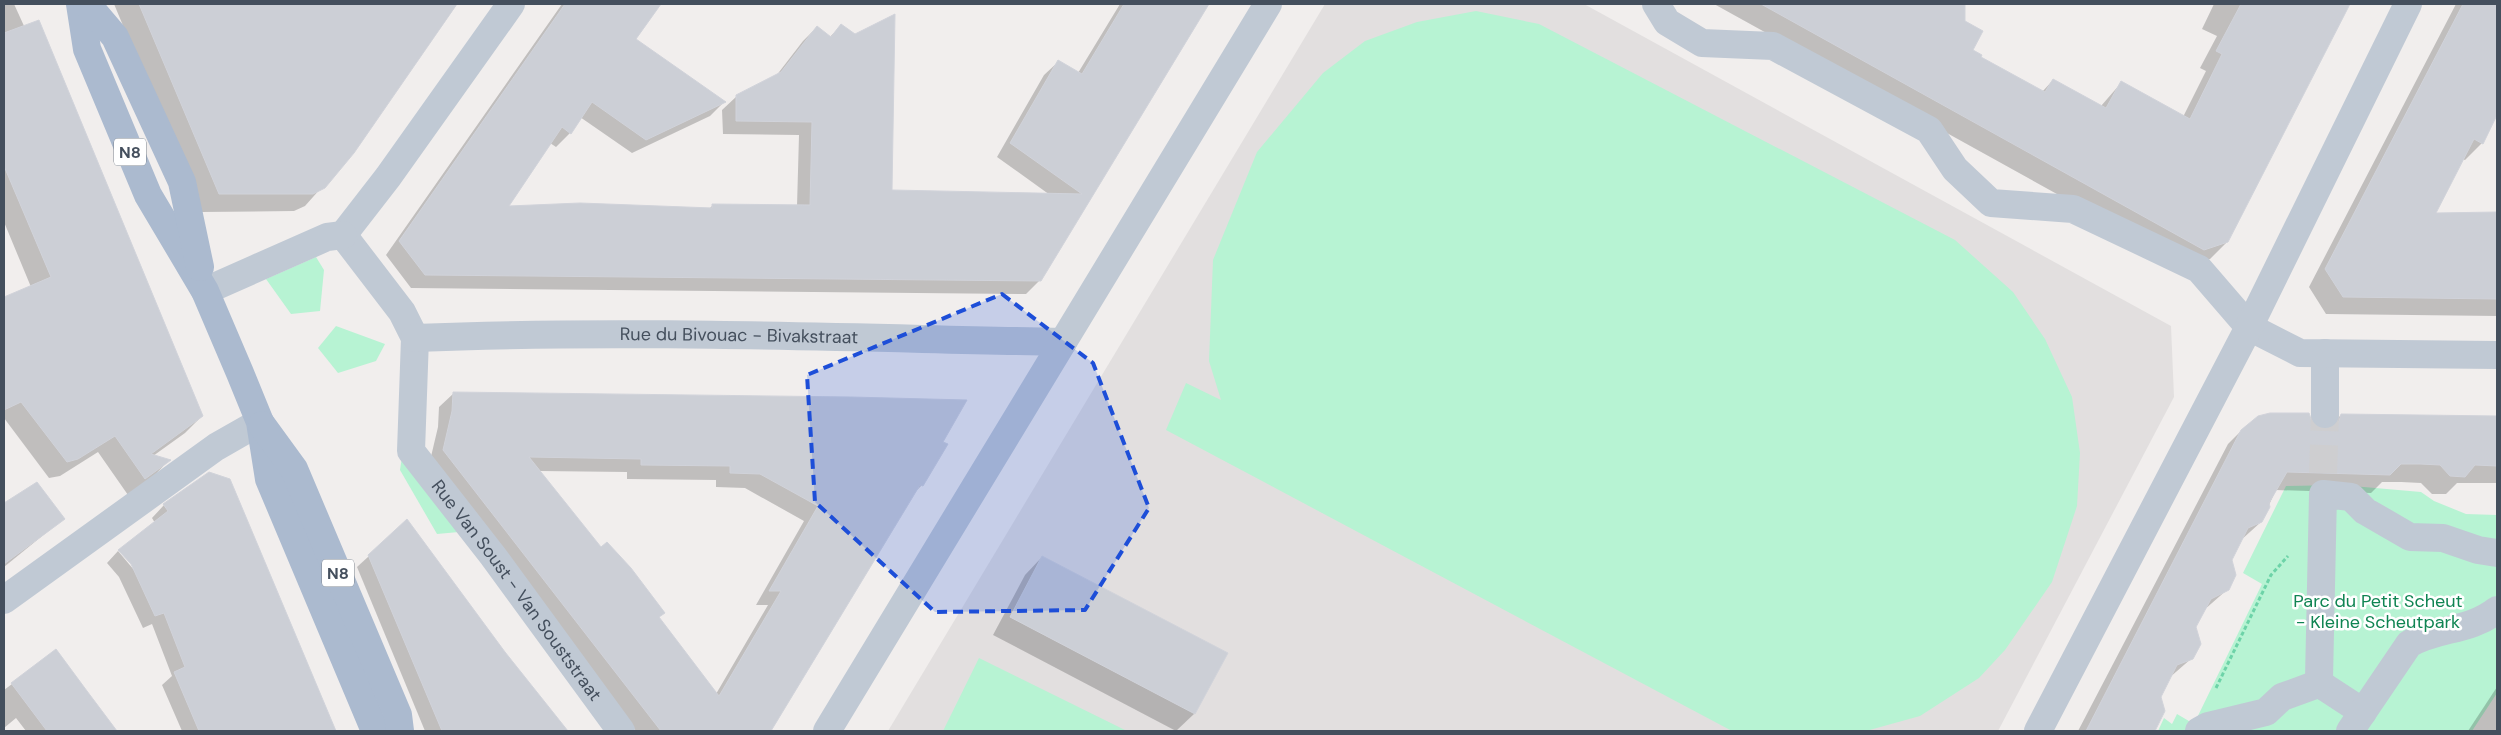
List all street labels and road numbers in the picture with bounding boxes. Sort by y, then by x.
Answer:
road number: N8 [114,138,146,166]
street label: Rue du Bivouac - Bivakstraat [620,322,858,349]
street label: Rue Van Soust - Van Souststraat [426,475,607,706]
road number: N8 [322,560,354,586]

